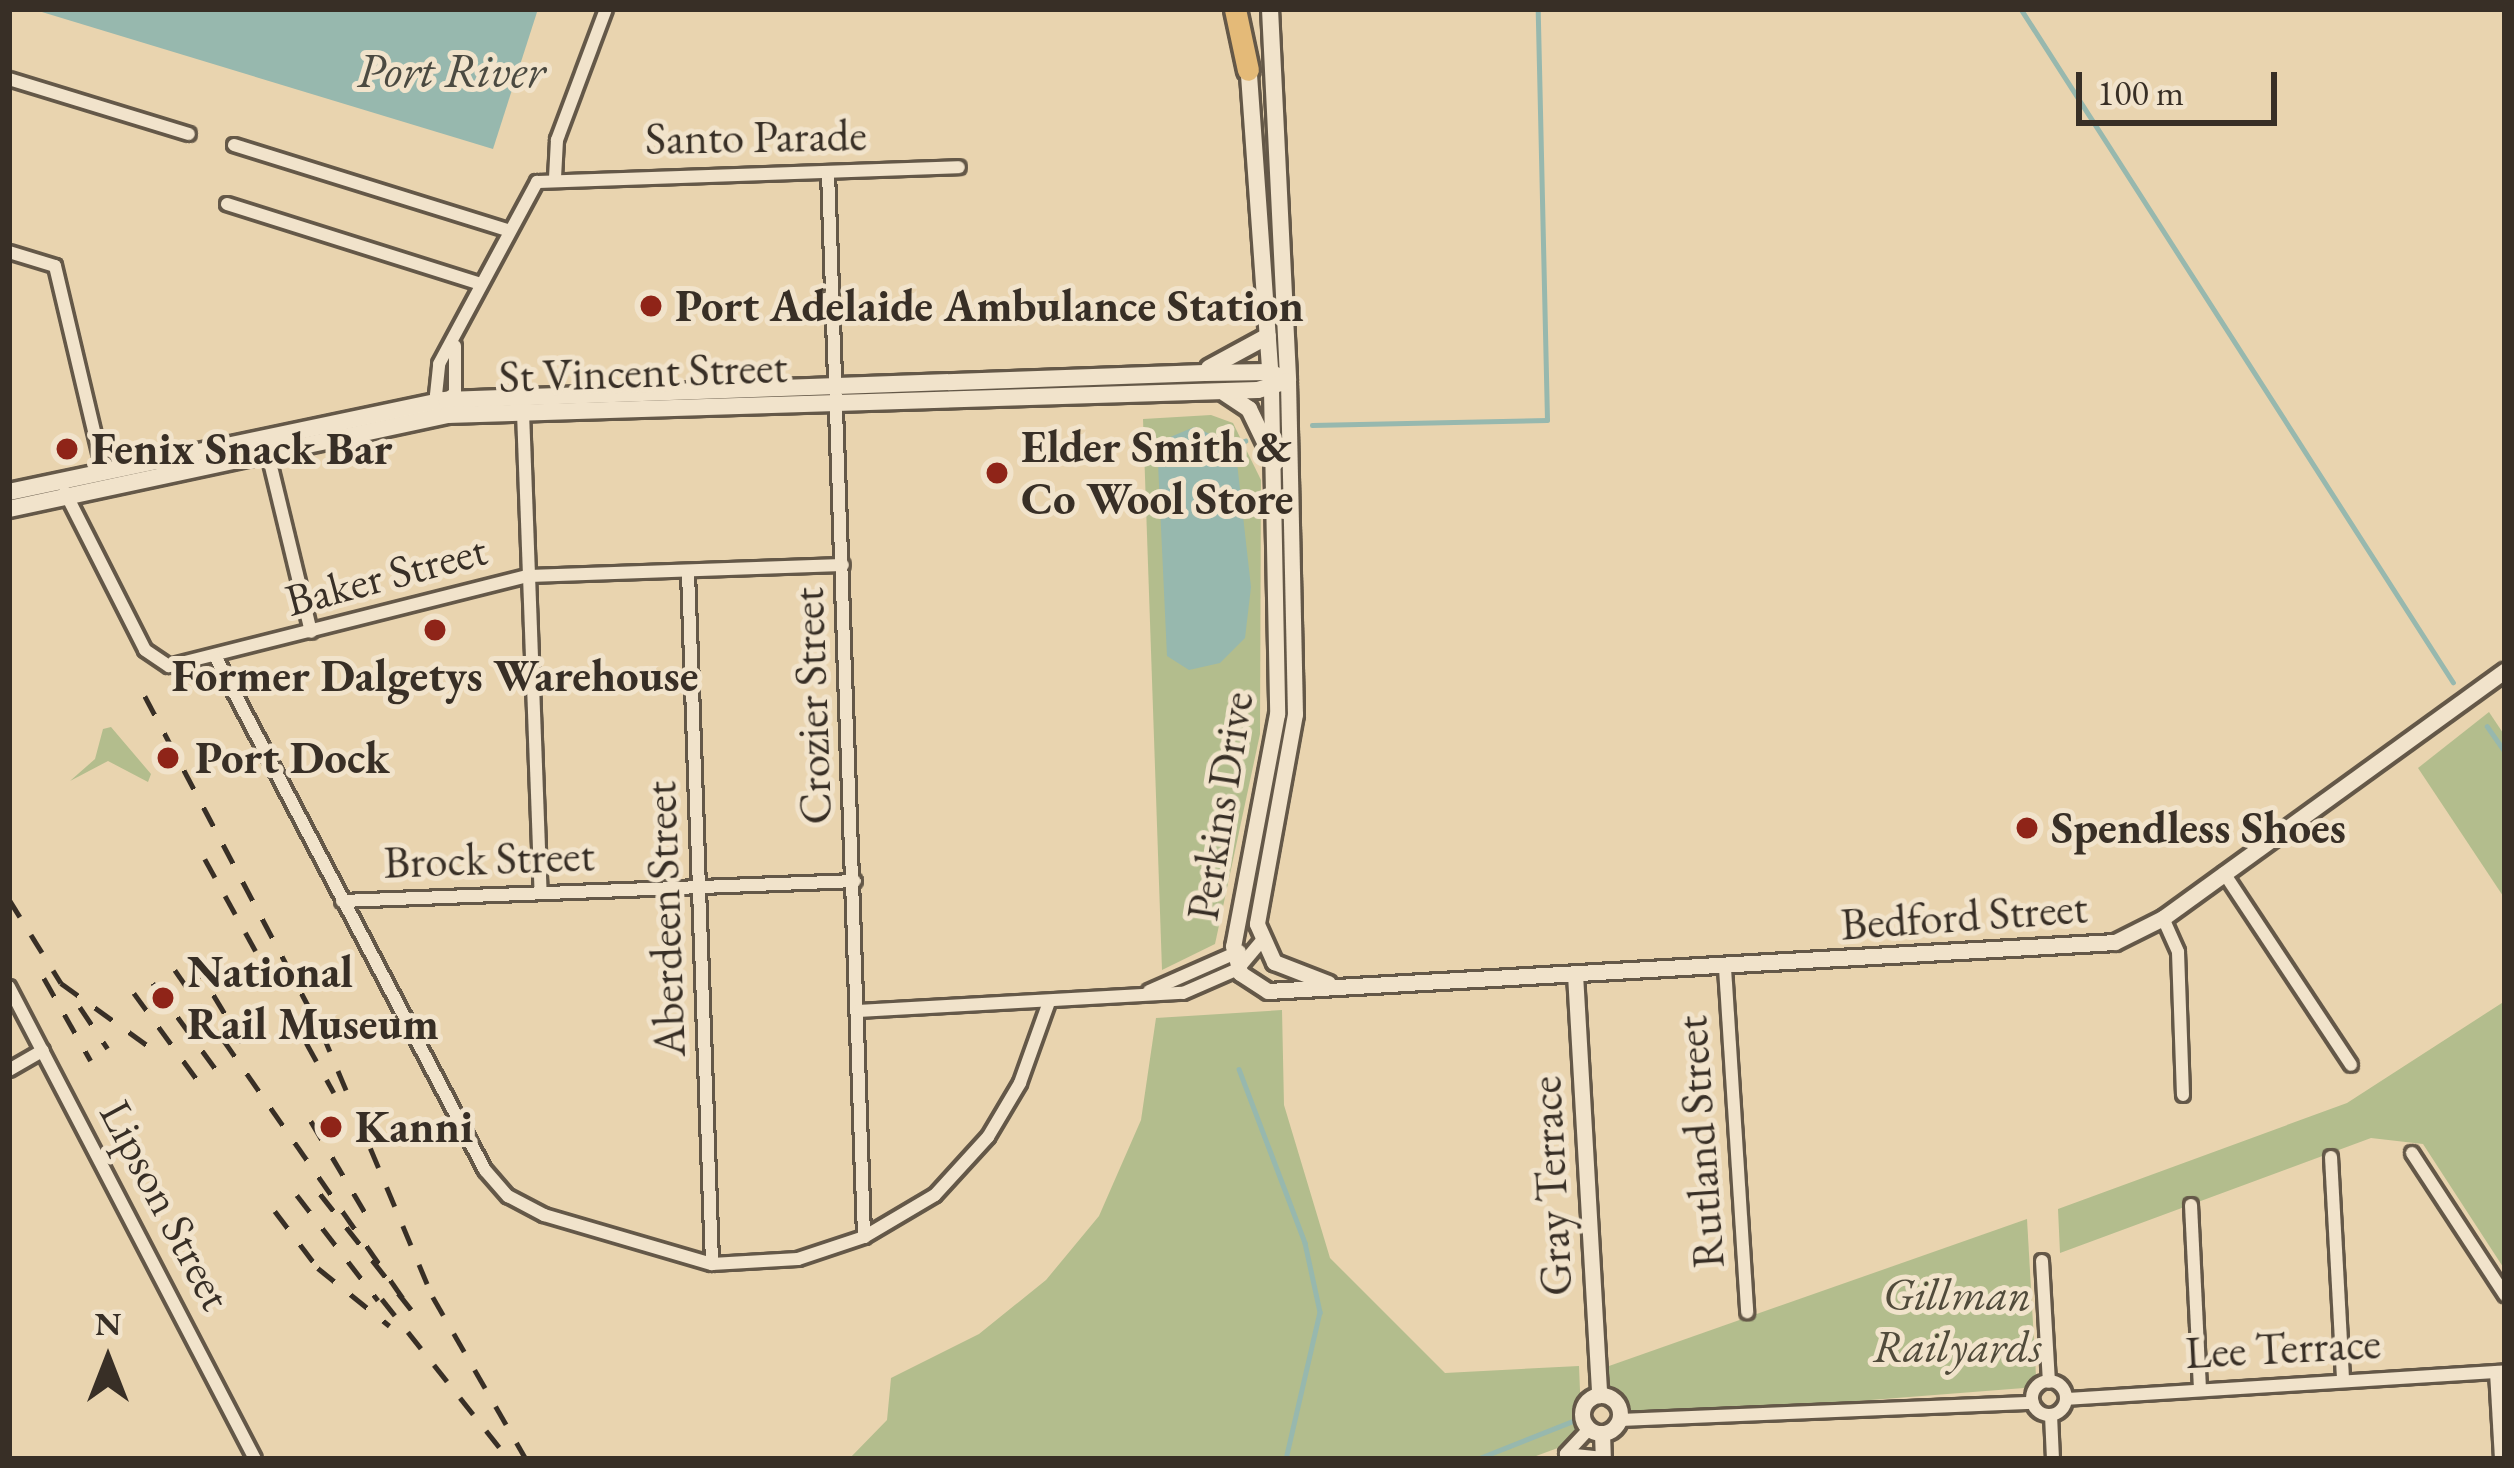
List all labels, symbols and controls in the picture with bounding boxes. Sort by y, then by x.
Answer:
water label: Port River [357,42,545,100]
scale bar [2082,48,2283,122]
text: 100 m [2097,69,2184,116]
street label: Santo Parade [645,108,867,166]
place label: Port Adelaide Ambulance Station [675,279,1304,333]
marker: Port Adelaide Ambulance Station [638,293,664,319]
street label: St Vincent Street [498,340,788,404]
place label: Elder Smith & Co Wool Store [1021,420,1294,526]
place label: Fenix Snack Bar [91,422,392,476]
marker: Fenix Snack Bar [54,436,80,462]
marker: Elder Smith & Co Wool Store [984,460,1010,486]
street label: Baker Street [280,522,492,628]
street label: Crozier Street [781,587,843,825]
marker: Former Dalgetys Warehouse [422,617,448,643]
place label: Former Dalgetys Warehouse [172,649,698,703]
street label: Perkins Drive [1175,688,1265,924]
place label: Port Dock [195,731,390,785]
marker: Port Dock [152,742,184,774]
street label: Aberdeen Street [633,780,697,1058]
place label: Spendless Shoes [2051,801,2346,855]
marker: Spendless Shoes [2014,815,2040,841]
street label: Brock Street [383,828,595,890]
street label: Bedford Street [1839,880,2089,952]
place label: National Rail Museum [187,945,439,1051]
marker: National Rail Museum [150,985,176,1011]
street label: Rutland Street [1664,1014,1736,1270]
street label: Gray Terrace [1518,1075,1584,1297]
street label: Lipson Street [88,1091,244,1319]
place label: Kanni [355,1100,473,1154]
marker: Kanni [318,1114,344,1140]
park label: Gillman Railyards [1872,1268,2042,1374]
north arrow [48,1300,168,1420]
text: N [95,1302,121,1345]
street label: Lee Terrace [2184,1316,2382,1380]

